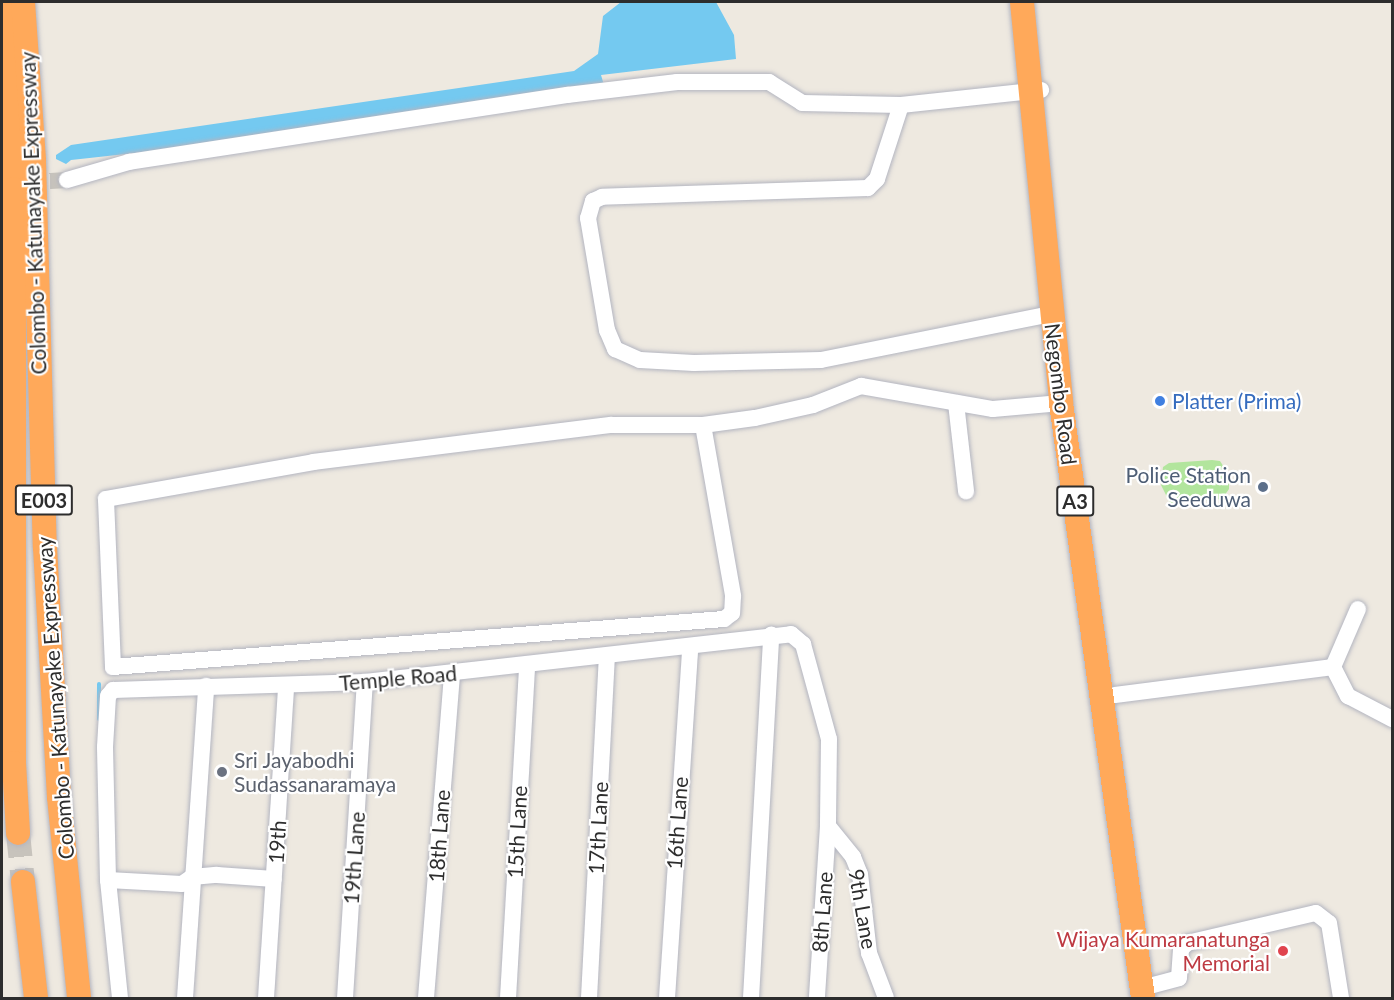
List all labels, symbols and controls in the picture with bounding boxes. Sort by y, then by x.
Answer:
street label: Colombo - Katunayake Expressway [15,51,51,375]
street label: Negombo Road [1040,322,1082,466]
place label: Platter (Prima) [1172,388,1302,414]
marker: Platter (Prima) [1153,394,1167,408]
place label: Police Station Seeduwa [1125,462,1251,512]
marker: Police Station Seeduwa [1256,480,1270,494]
road number: E003 [14,483,74,517]
road number: A3 [1056,484,1094,518]
street label: Colombo - Katunayake Expressway [31,536,79,860]
street label: Temple Road [338,660,458,696]
place label: Sri Jayabodhi Sudassanaramaya [234,747,396,797]
marker: Sri Jayabodhi Sudassanaramaya [215,765,229,779]
street label: 16th Lane [661,776,693,870]
street label: 17th Lane [583,781,613,875]
street label: 15th Lane [502,785,532,879]
street label: 18th Lane [423,789,455,883]
street label: 19th Lane [338,811,370,905]
street label: 19th [263,819,291,865]
street label: 9th Lane [844,867,882,951]
street label: 8th Lane [807,871,837,953]
place label: Wijaya Kumaranatunga Memorial [1057,926,1270,976]
marker: Wijaya Kumaranatunga Memorial [1274,942,1292,960]

